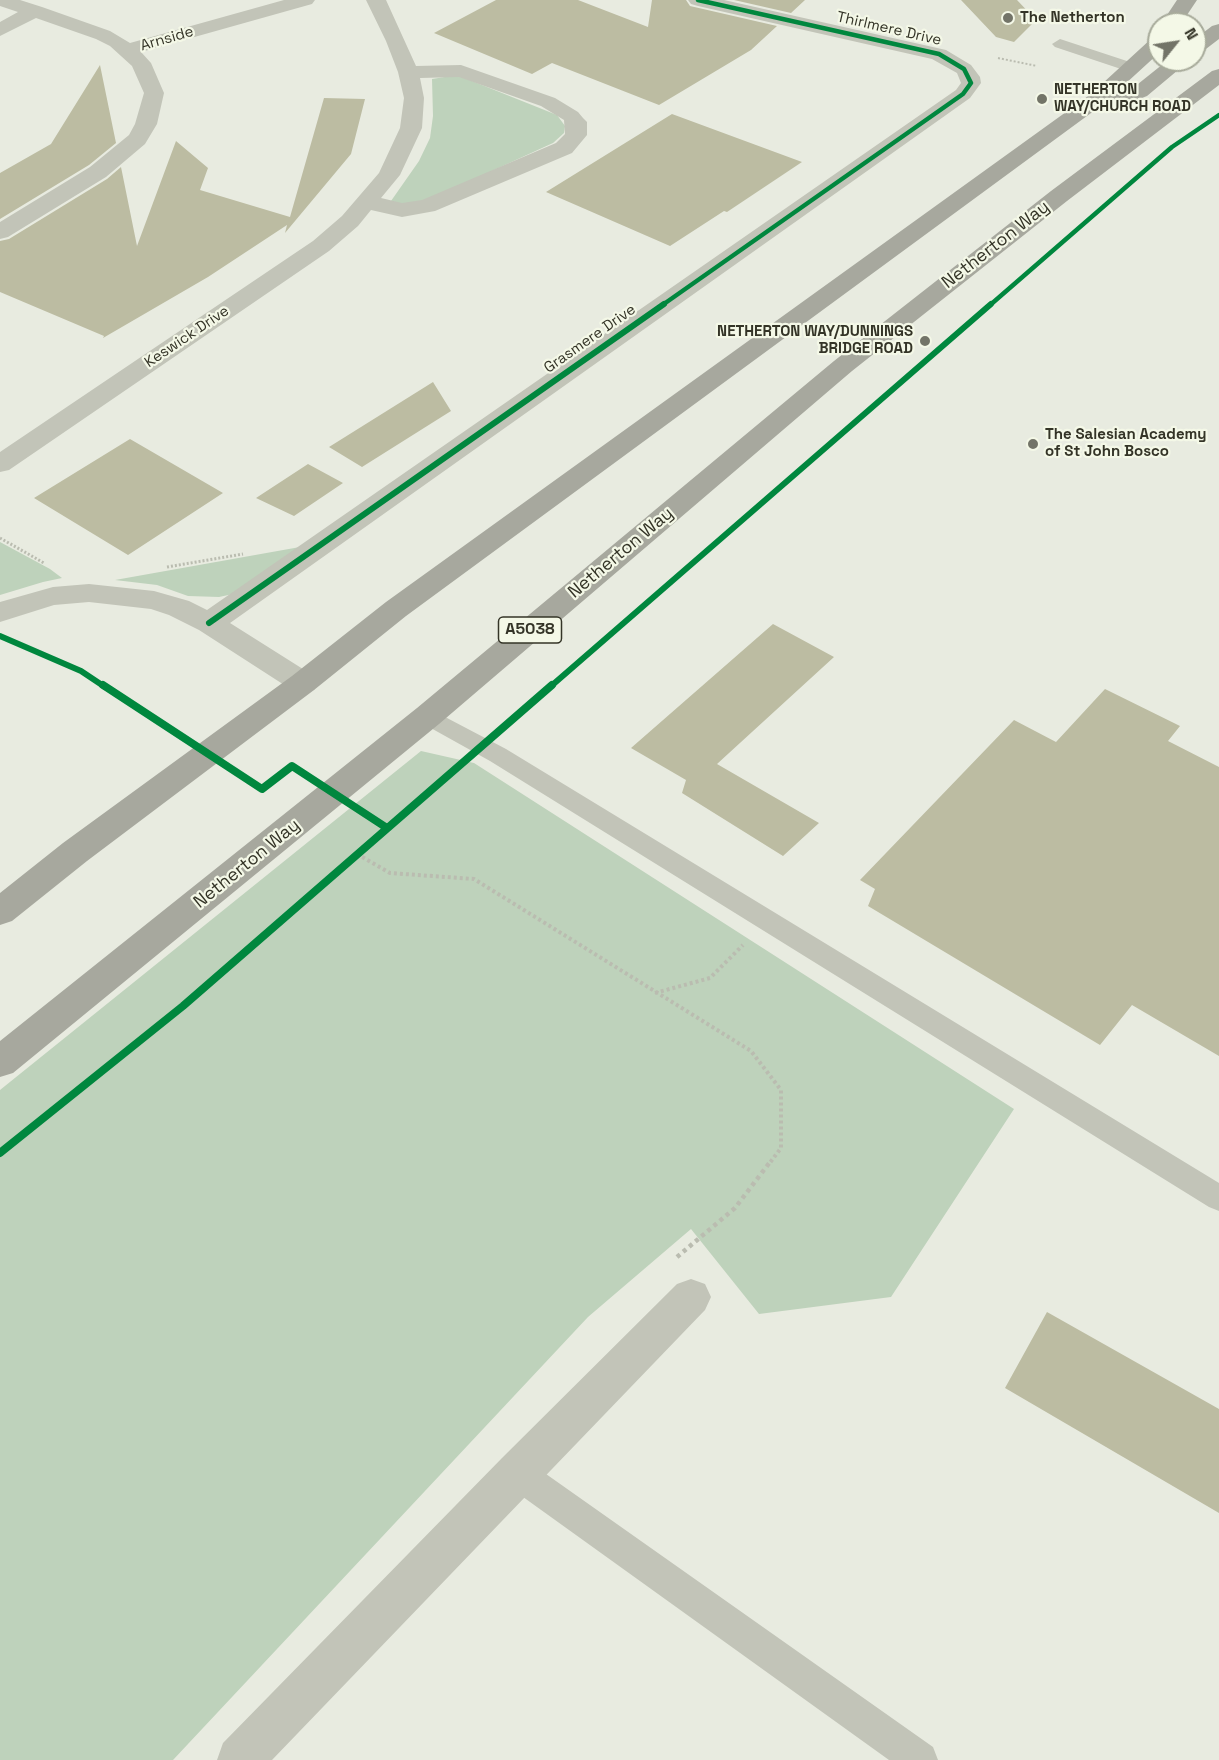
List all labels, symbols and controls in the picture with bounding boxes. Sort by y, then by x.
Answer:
street label: Thirlmere Drive [835,8,943,50]
place label: The Netherton [1020,9,1125,27]
marker: The Netherton [1001,11,1015,25]
north arrow [1147,12,1207,72]
street label: Arnside [138,23,196,55]
text: N [1180,24,1203,44]
place label: NETHERTON WAY/CHURCH ROAD [1054,81,1191,116]
marker: NETHERTON WAY/CHURCH ROAD [1035,92,1049,106]
street label: Netherton Way [938,196,1054,294]
street label: Grasmere Drive [541,301,639,377]
street label: Keswick Drive [141,302,233,372]
place label: NETHERTON WAY/DUNNINGS BRIDGE ROAD [717,323,913,358]
marker: NETHERTON WAY/DUNNINGS BRIDGE ROAD [918,334,932,348]
place label: The Salesian Academy of St John Bosco [1045,426,1206,461]
marker: The Salesian Academy of St John Bosco [1026,437,1040,451]
street label: Netherton Way [564,503,678,603]
road number: A5038 [498,617,562,643]
street label: Netherton Way [190,815,304,913]

